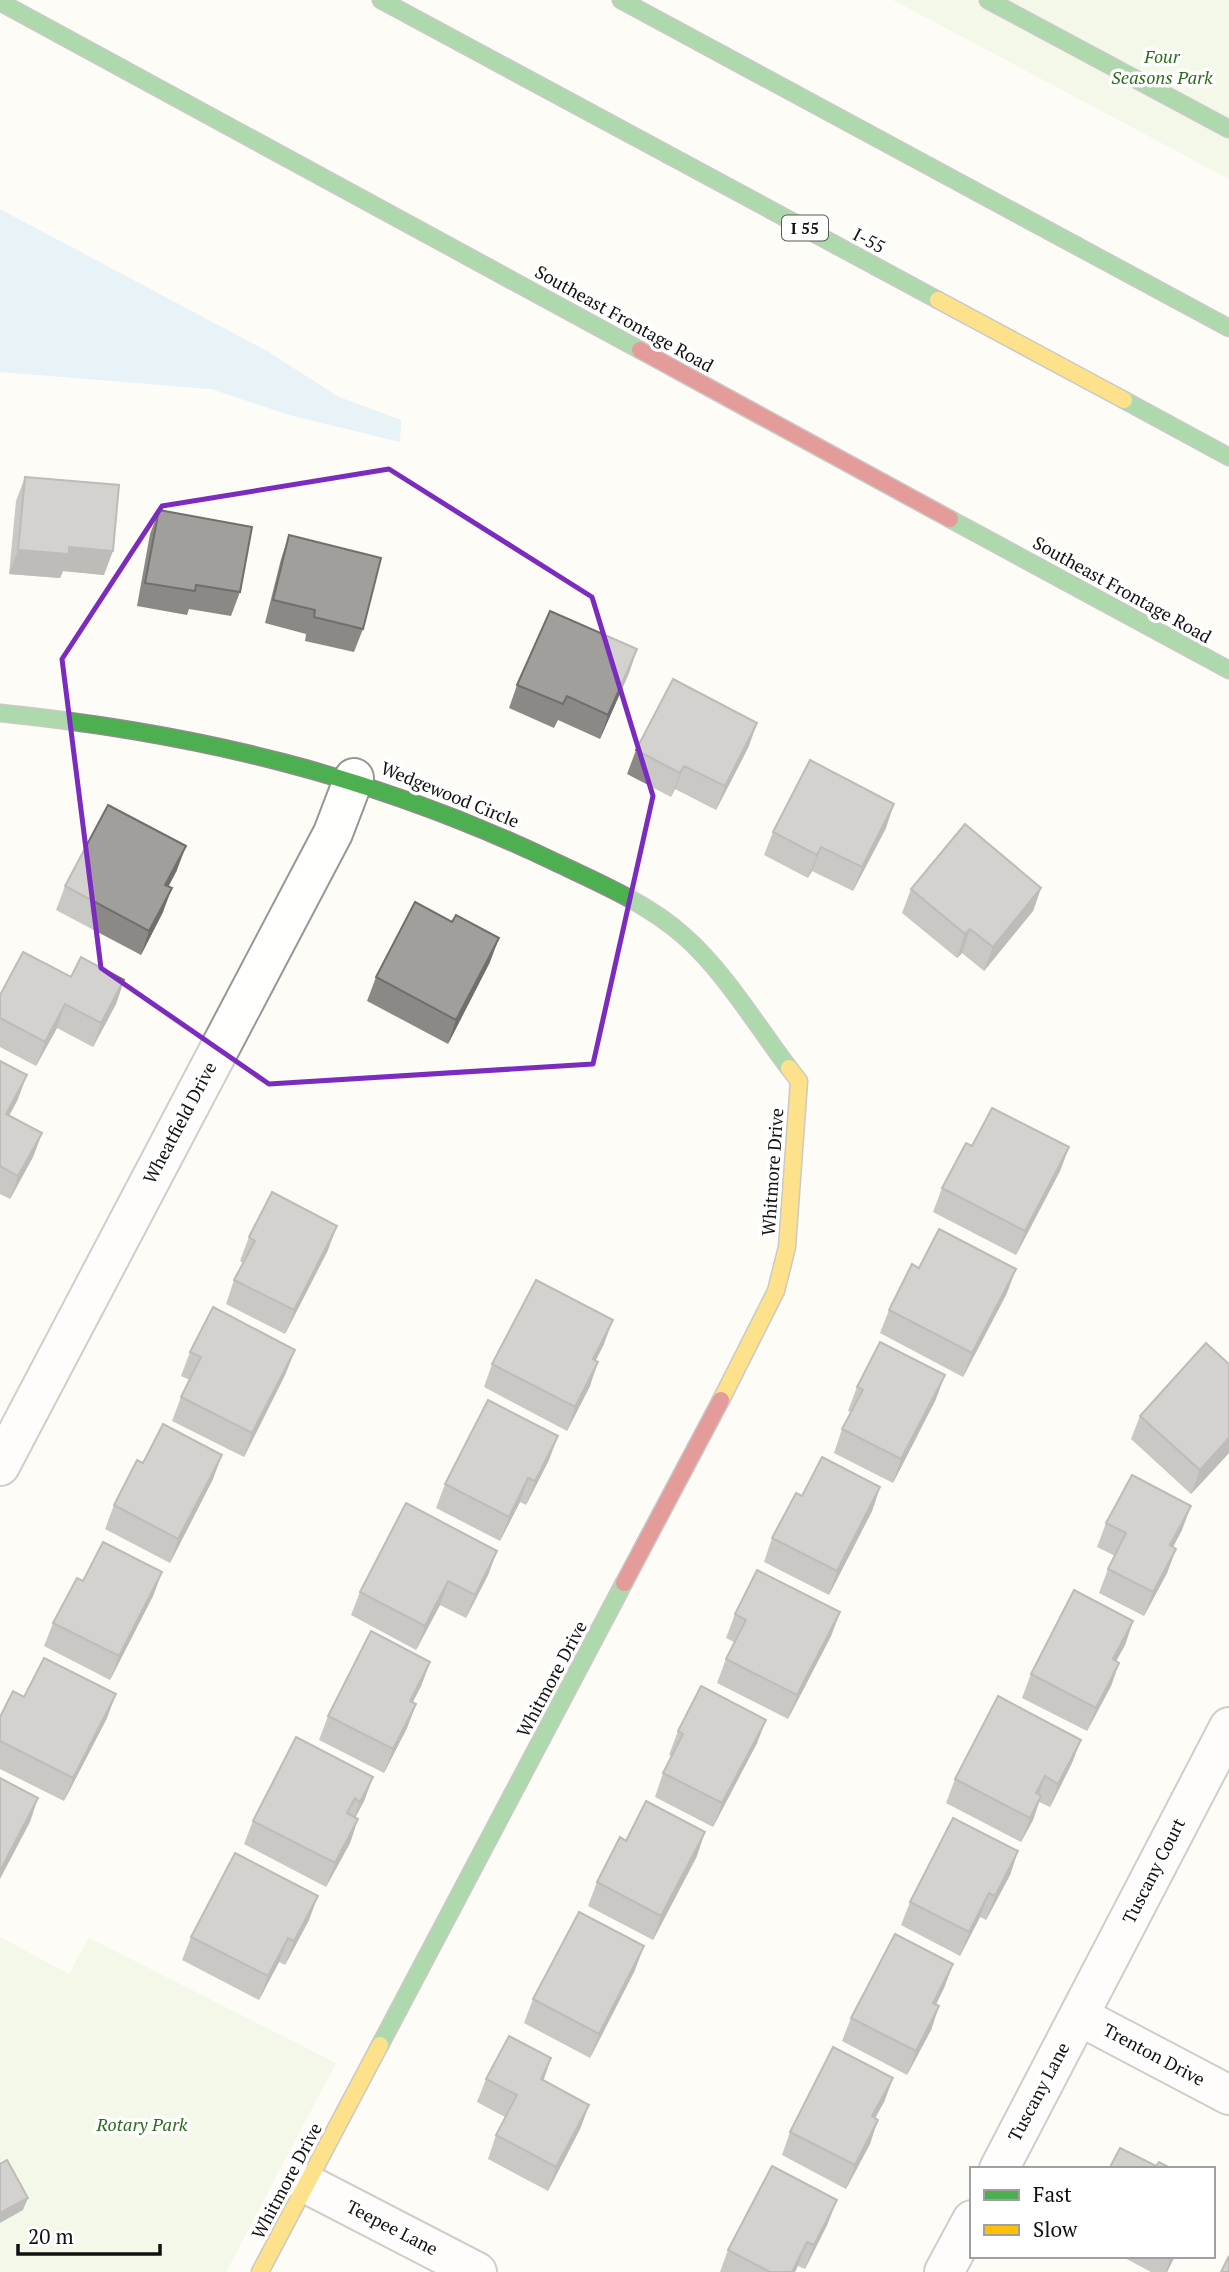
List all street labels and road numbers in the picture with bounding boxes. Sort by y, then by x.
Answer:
road number: I 55 [782,216,828,240]
street label: I-55 [849,222,890,259]
street label: Southeast Frontage Road [531,259,718,377]
street label: Southeast Frontage Road [1029,530,1216,648]
street label: Wedgewood Circle [378,755,523,833]
street label: Wheatfield Drive [137,1057,221,1188]
street label: Whitmore Drive [756,1107,788,1237]
street label: Whitmore Drive [510,1616,592,1741]
street label: Tuscany Court [1116,1813,1190,1927]
street label: Trenton Drive [1099,2017,1209,2091]
street label: Tuscany Lane [1002,2038,1074,2145]
street label: Whitmore Drive [245,2118,327,2243]
street label: Teepee Lane [343,2194,442,2260]

